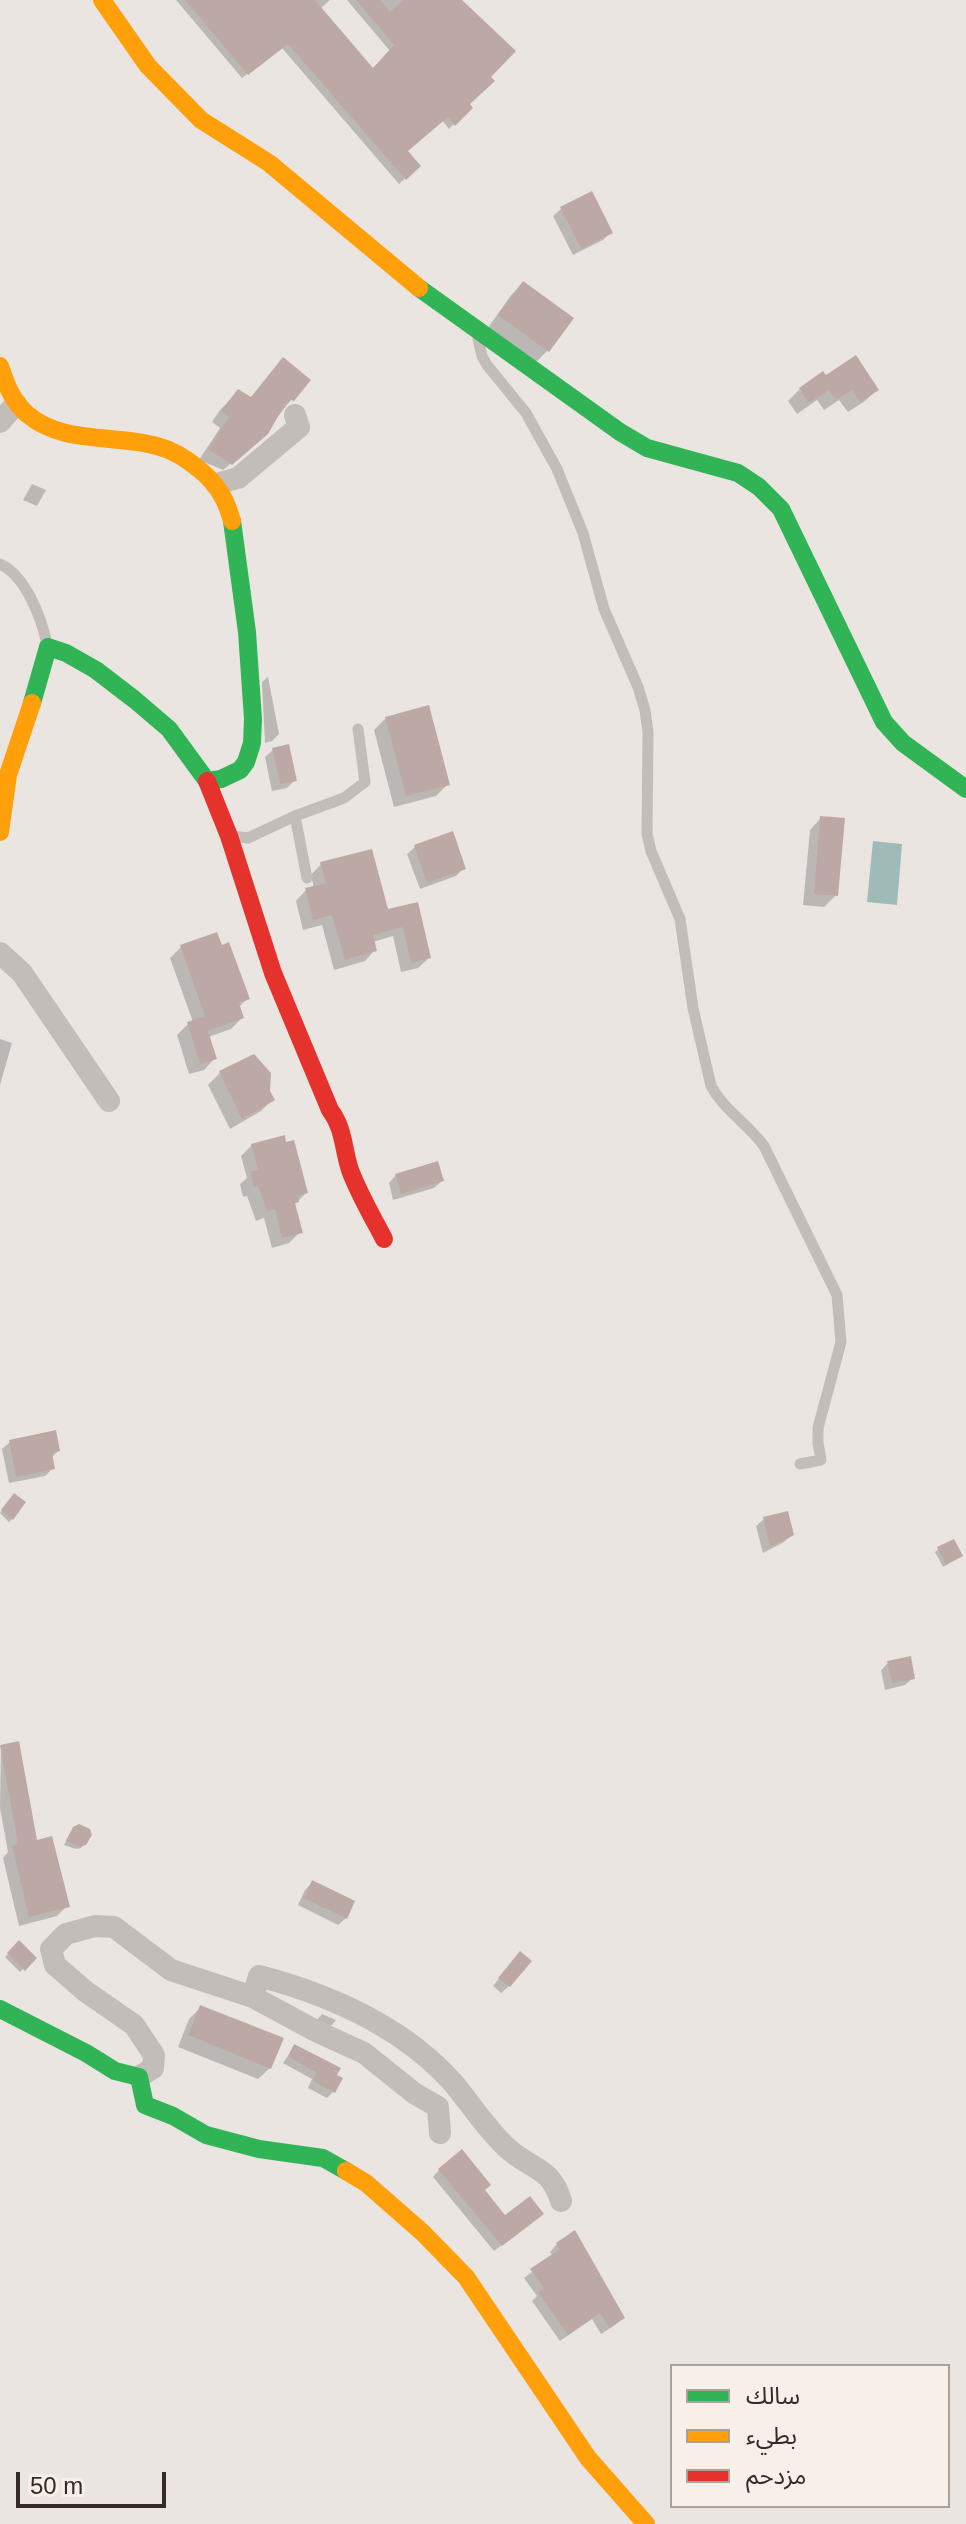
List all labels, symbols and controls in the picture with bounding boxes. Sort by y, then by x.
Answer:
legend [670,2364,950,2508]
text: سالك [746,2382,800,2409]
text: بطيء [746,2422,797,2449]
scale bar [20,2456,170,2506]
text: مزدحم [746,2462,806,2489]
text: 50 m [30,2472,83,2499]

